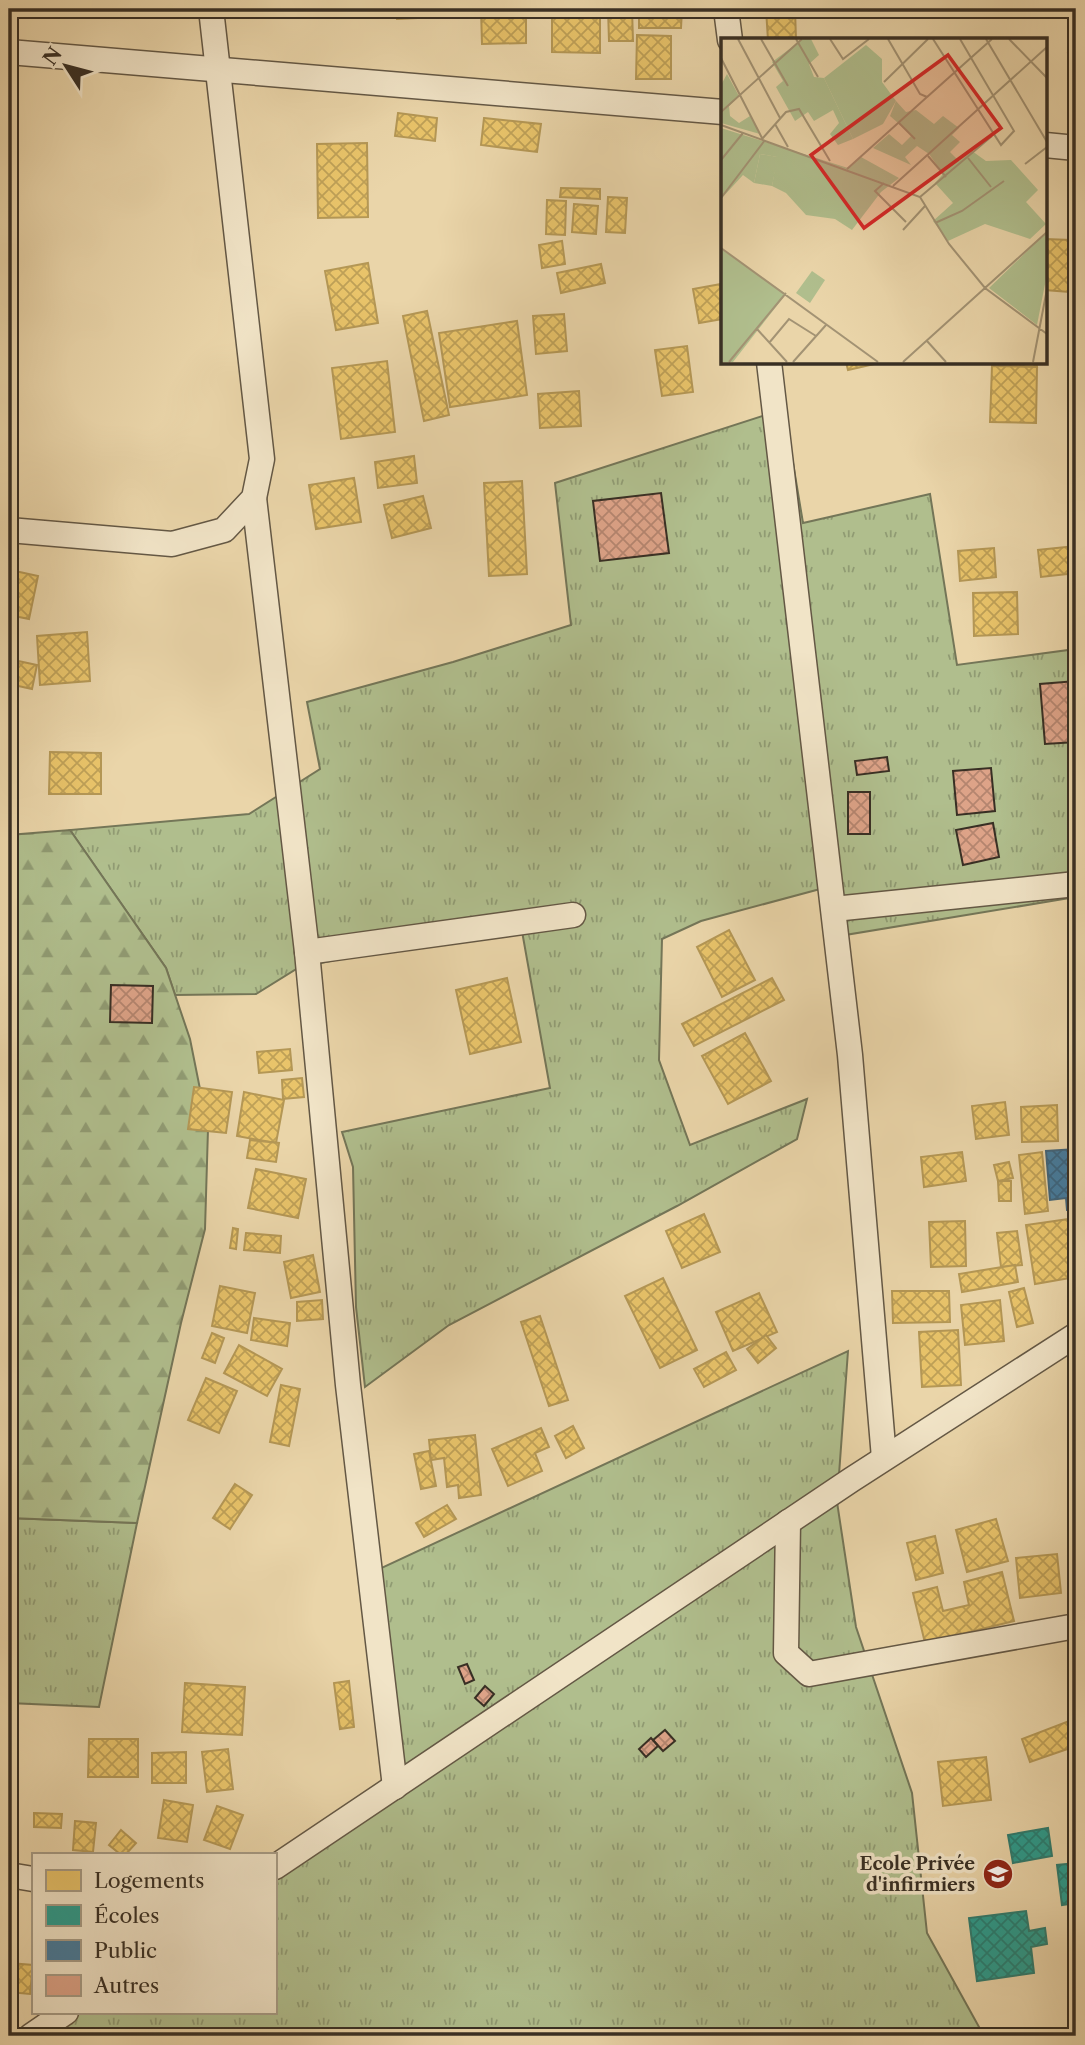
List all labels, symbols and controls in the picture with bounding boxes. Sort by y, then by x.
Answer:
north arrow [32,32,102,102]
inset map [721,38,1046,364]
text: N [38,43,67,70]
legend [32,1853,276,2014]
place label: Ecole Privée d'infirmiers [859,1853,975,1896]
school or university icon: Ecole Privée d'infirmiers [981,1857,1015,1891]
text: Logements [94,1868,204,1893]
text: Écoles [94,1903,160,1928]
text: Public [94,1938,157,1963]
text: Autres [93,1973,159,1998]

